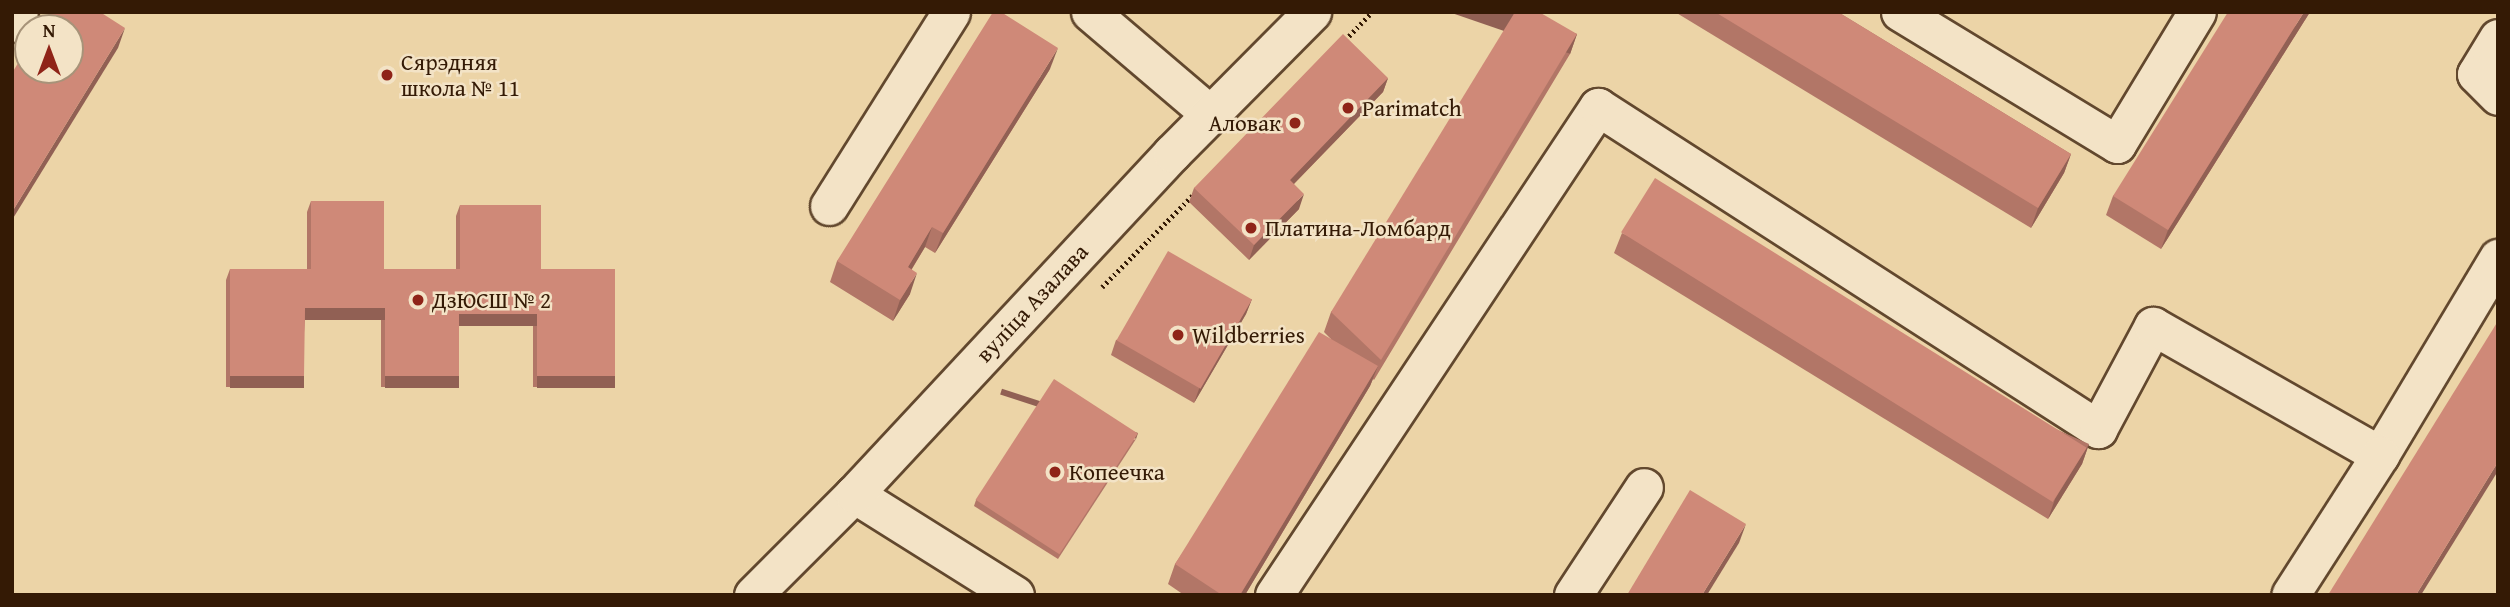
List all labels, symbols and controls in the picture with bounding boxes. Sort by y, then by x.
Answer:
north arrow [14,14,84,84]
text: N [43,16,55,44]
place label: Сярэдняя школа № 11 [401,48,520,102]
marker: Сярэдняя школа № 11 [379,67,395,83]
place label: Parimatch [1362,94,1462,122]
marker: Parimatch [1340,100,1356,116]
place label: Аловак [1208,109,1281,137]
marker: Аловак [1287,115,1303,131]
place label: Платина-Ломбард [1265,214,1451,242]
marker: Платина-Ломбард [1243,220,1259,236]
street label: вуліца Азалава [970,238,1094,368]
place label: ДзЮСШ № 2 [432,286,551,314]
marker: ДзЮСШ № 2 [410,292,426,308]
place label: Wildberries [1192,321,1305,349]
marker: Wildberries [1170,327,1186,343]
place label: Копеечка [1069,458,1165,486]
marker: Копеечка [1047,464,1063,480]

